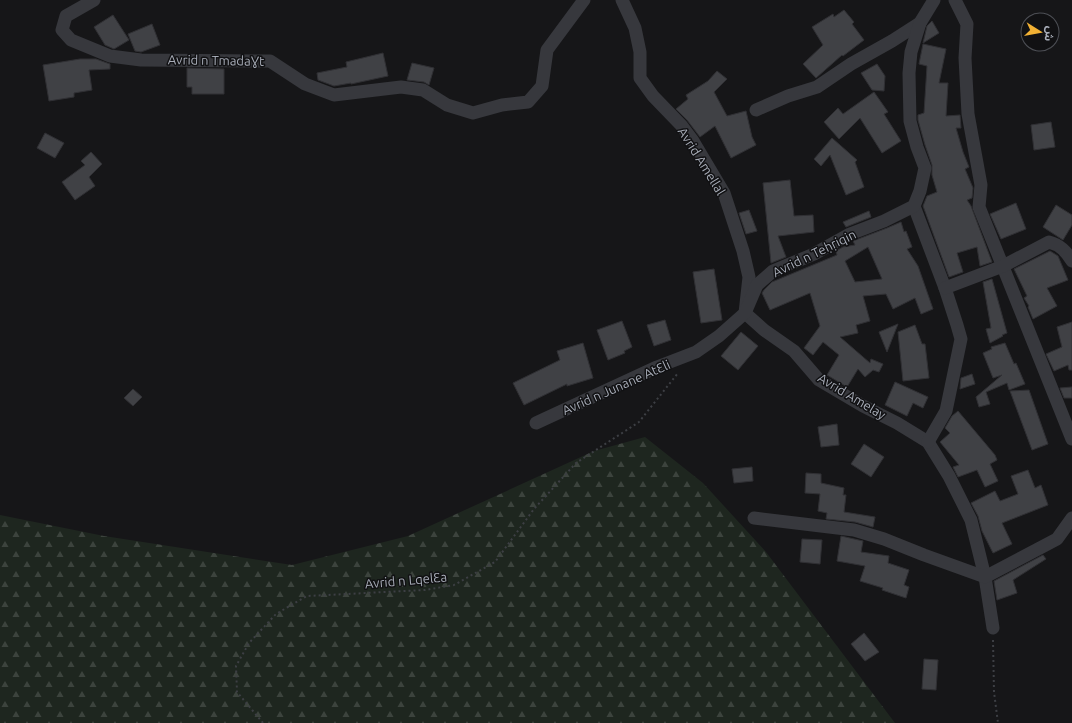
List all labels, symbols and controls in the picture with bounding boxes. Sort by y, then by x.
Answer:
north arrow [1020,12,1060,52]
text: ش [1042,25,1057,42]
street label: Avrid n Tmadaɣt [168,52,264,68]
street label: Avrid Amellal [676,125,729,198]
street label: Avrid n Teḥṛiqin [770,227,858,280]
street label: Avrid n Junane Atɛli [560,357,672,417]
street label: Avrid Amelay [816,370,888,422]
street label: Avrid n Lqelɛa [364,569,448,591]

